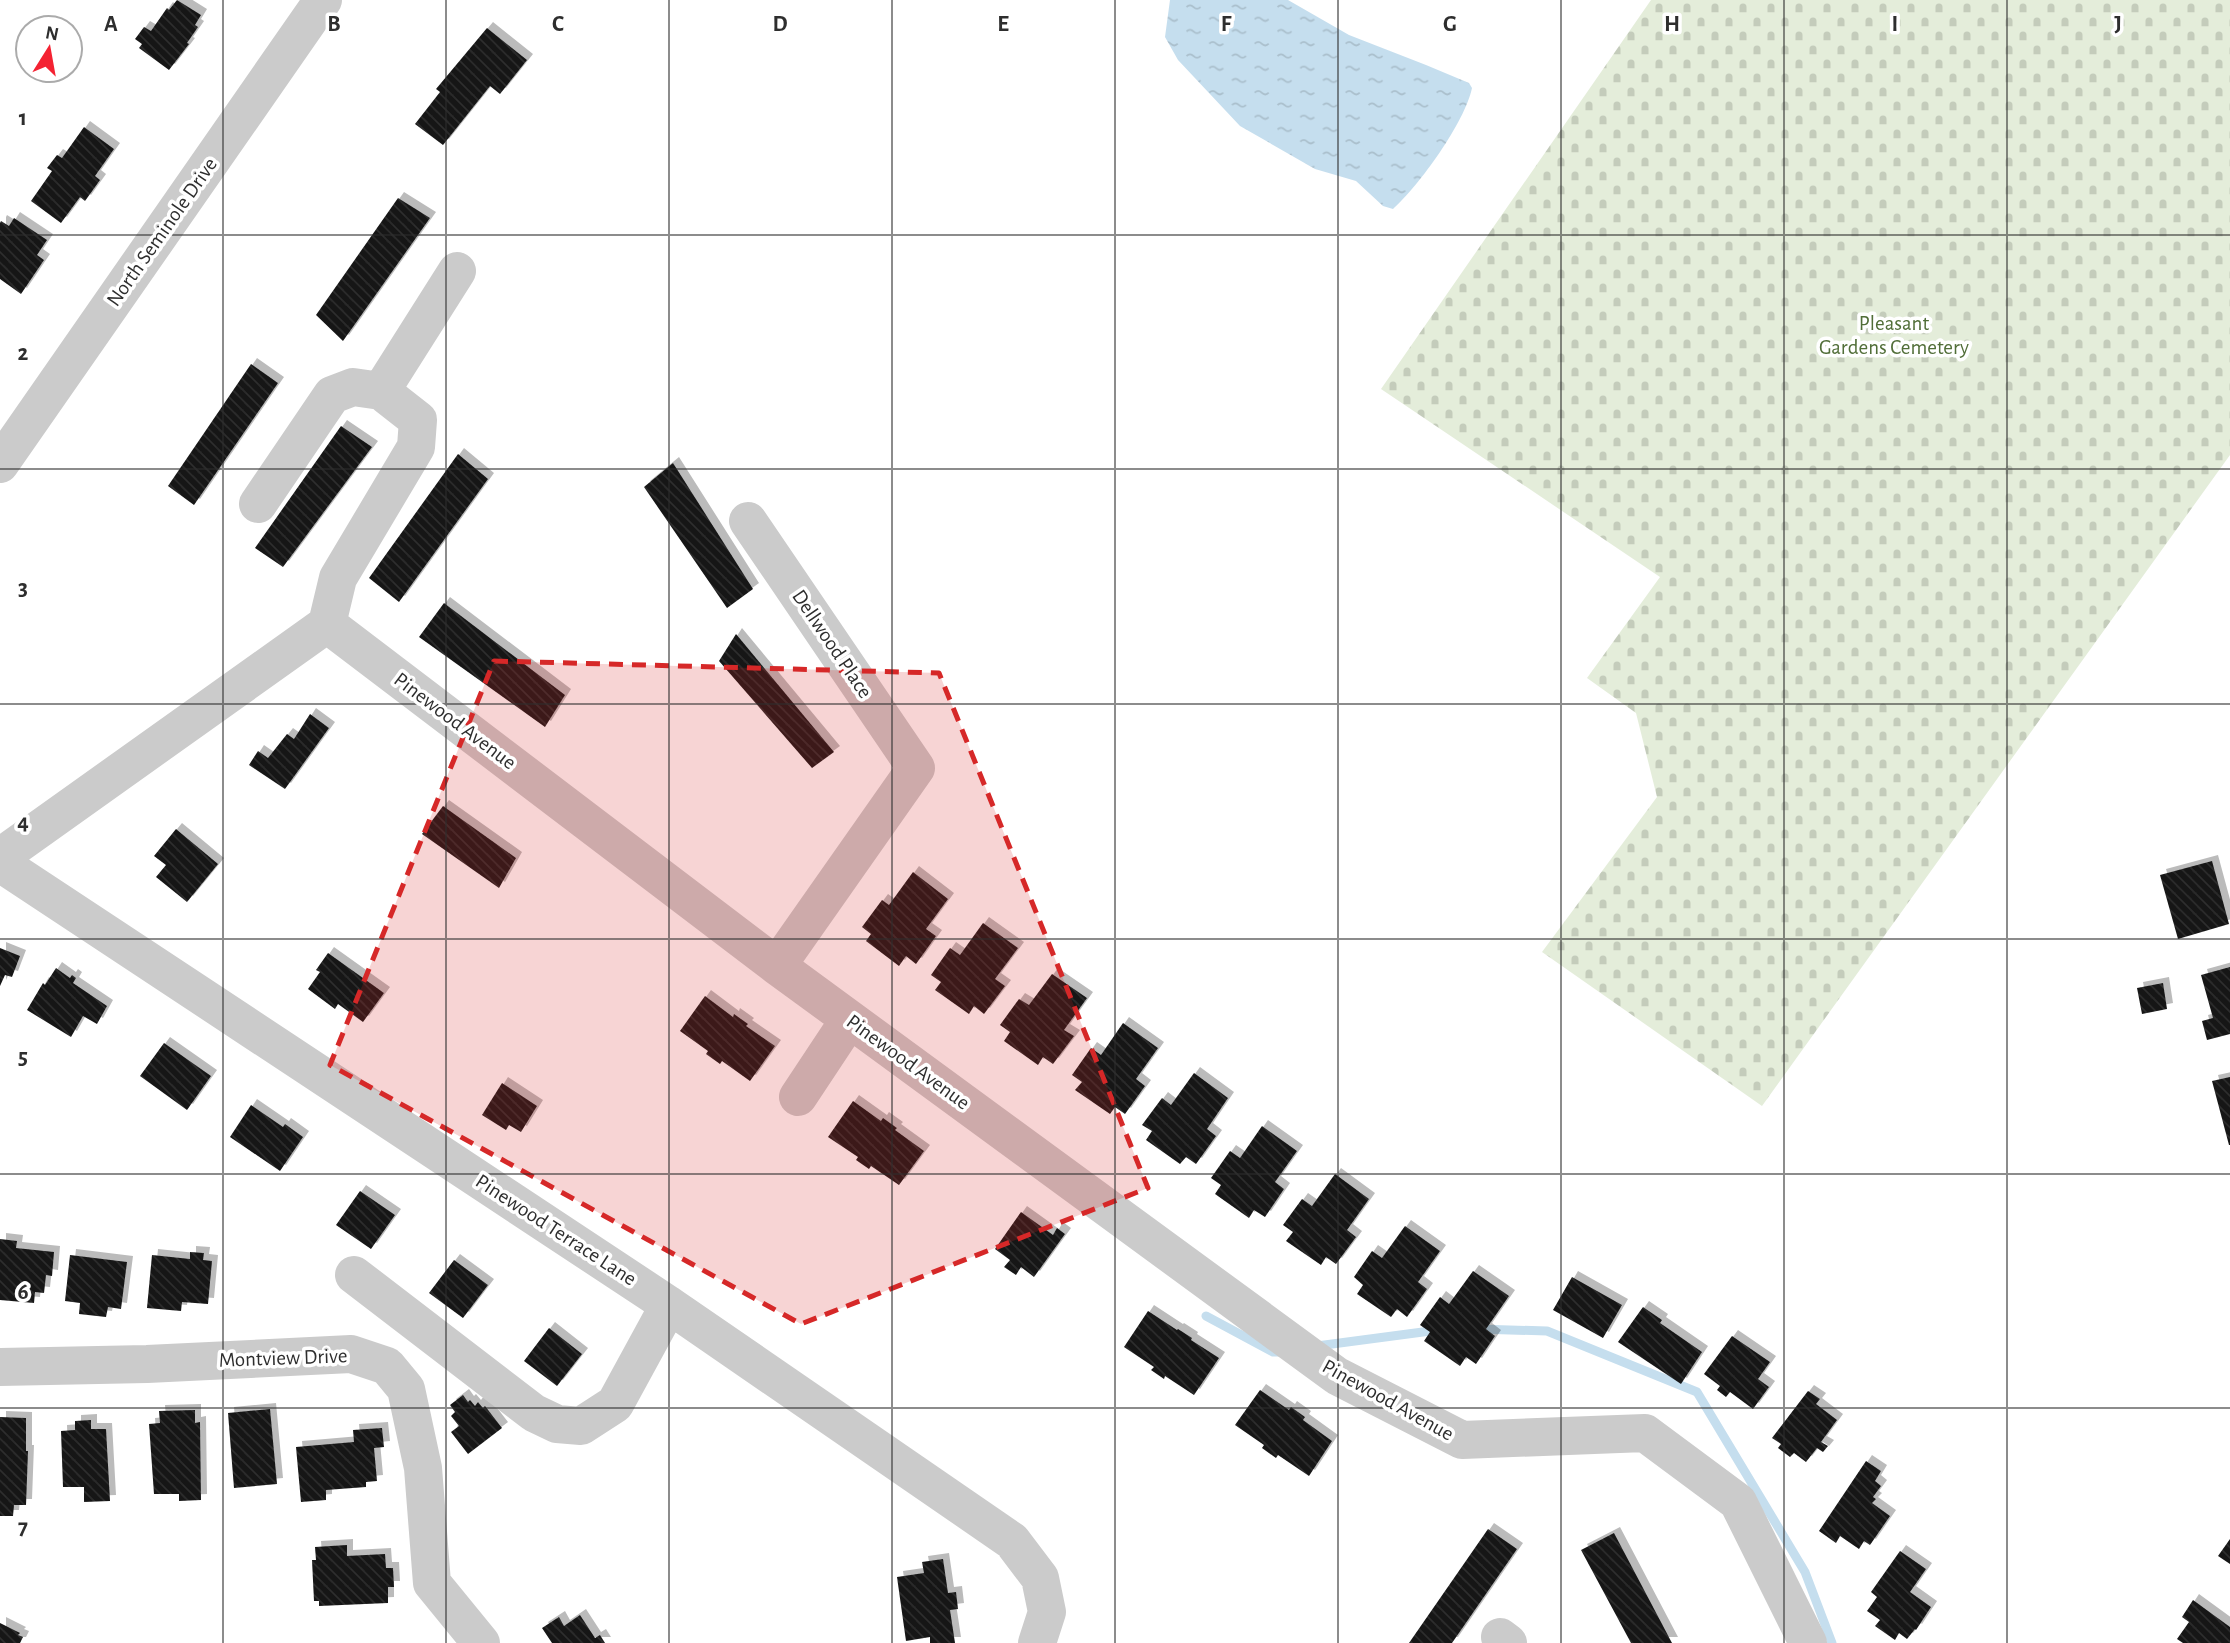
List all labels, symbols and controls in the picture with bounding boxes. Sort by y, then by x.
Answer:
text: A [104,13,118,36]
text: B [327,13,341,36]
text: C [552,13,564,36]
text: D [772,13,788,36]
text: E [997,13,1009,36]
text: F [1221,13,1232,36]
text: G [1443,13,1457,36]
text: H [1664,13,1680,36]
text: I [1892,13,1898,36]
text: J [2114,13,2122,36]
north arrow [14,14,84,84]
text: N [44,23,60,44]
text: 1 [19,107,27,130]
street label: North Seminole Drive [103,154,221,310]
park label: Pleasant Gardens Cemetery [1819,313,1969,358]
text: 2 [18,342,29,365]
text: 3 [18,577,28,600]
street label: Dellwood Place [788,586,876,702]
street label: Pinewood Avenue [390,669,520,773]
text: 4 [17,811,29,834]
street label: Pinewood Avenue [843,1010,973,1114]
text: 5 [18,1046,28,1069]
street label: Pinewood Terrace Lane [472,1170,640,1290]
text: 6 [17,1281,29,1304]
street label: Montview Drive [218,1345,348,1371]
street label: Pinewood Avenue [1319,1355,1457,1445]
text: 7 [18,1516,28,1539]

